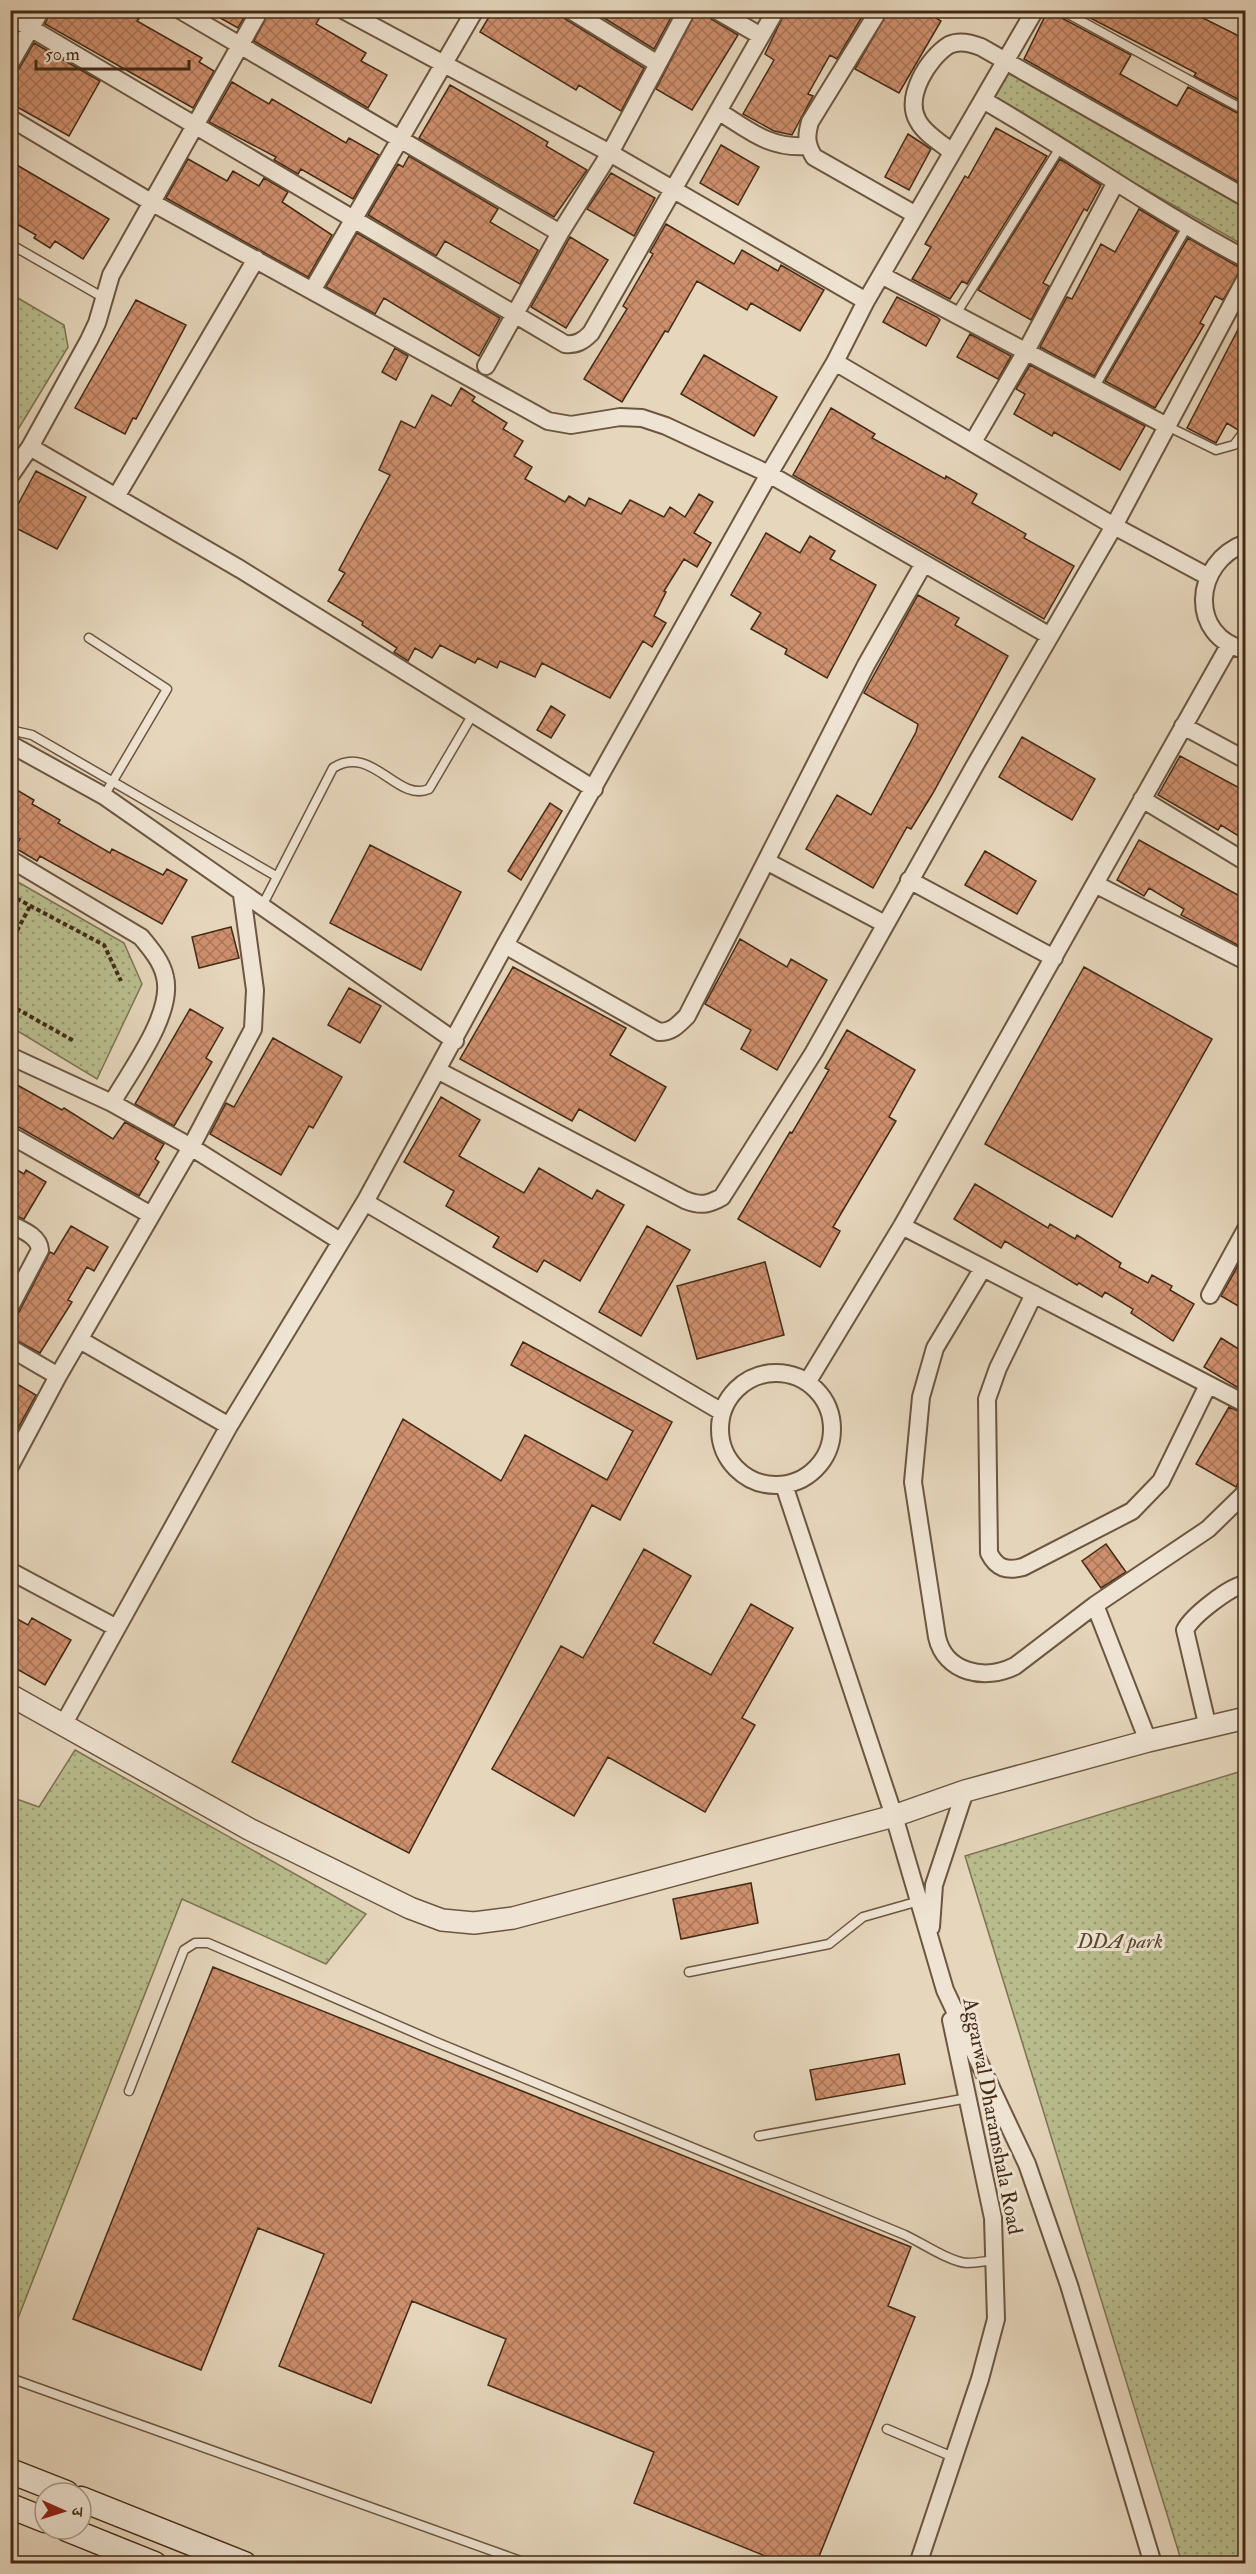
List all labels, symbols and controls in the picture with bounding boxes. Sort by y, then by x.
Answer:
scale bar [36,33,189,71]
text: 50 m [45,43,80,66]
park label: DDA park [1076,1928,1163,1955]
street label: Aggarwal Dharamshala Road [956,1995,1029,2237]
north arrow [33,2481,93,2541]
text: उ [67,2506,87,2518]

